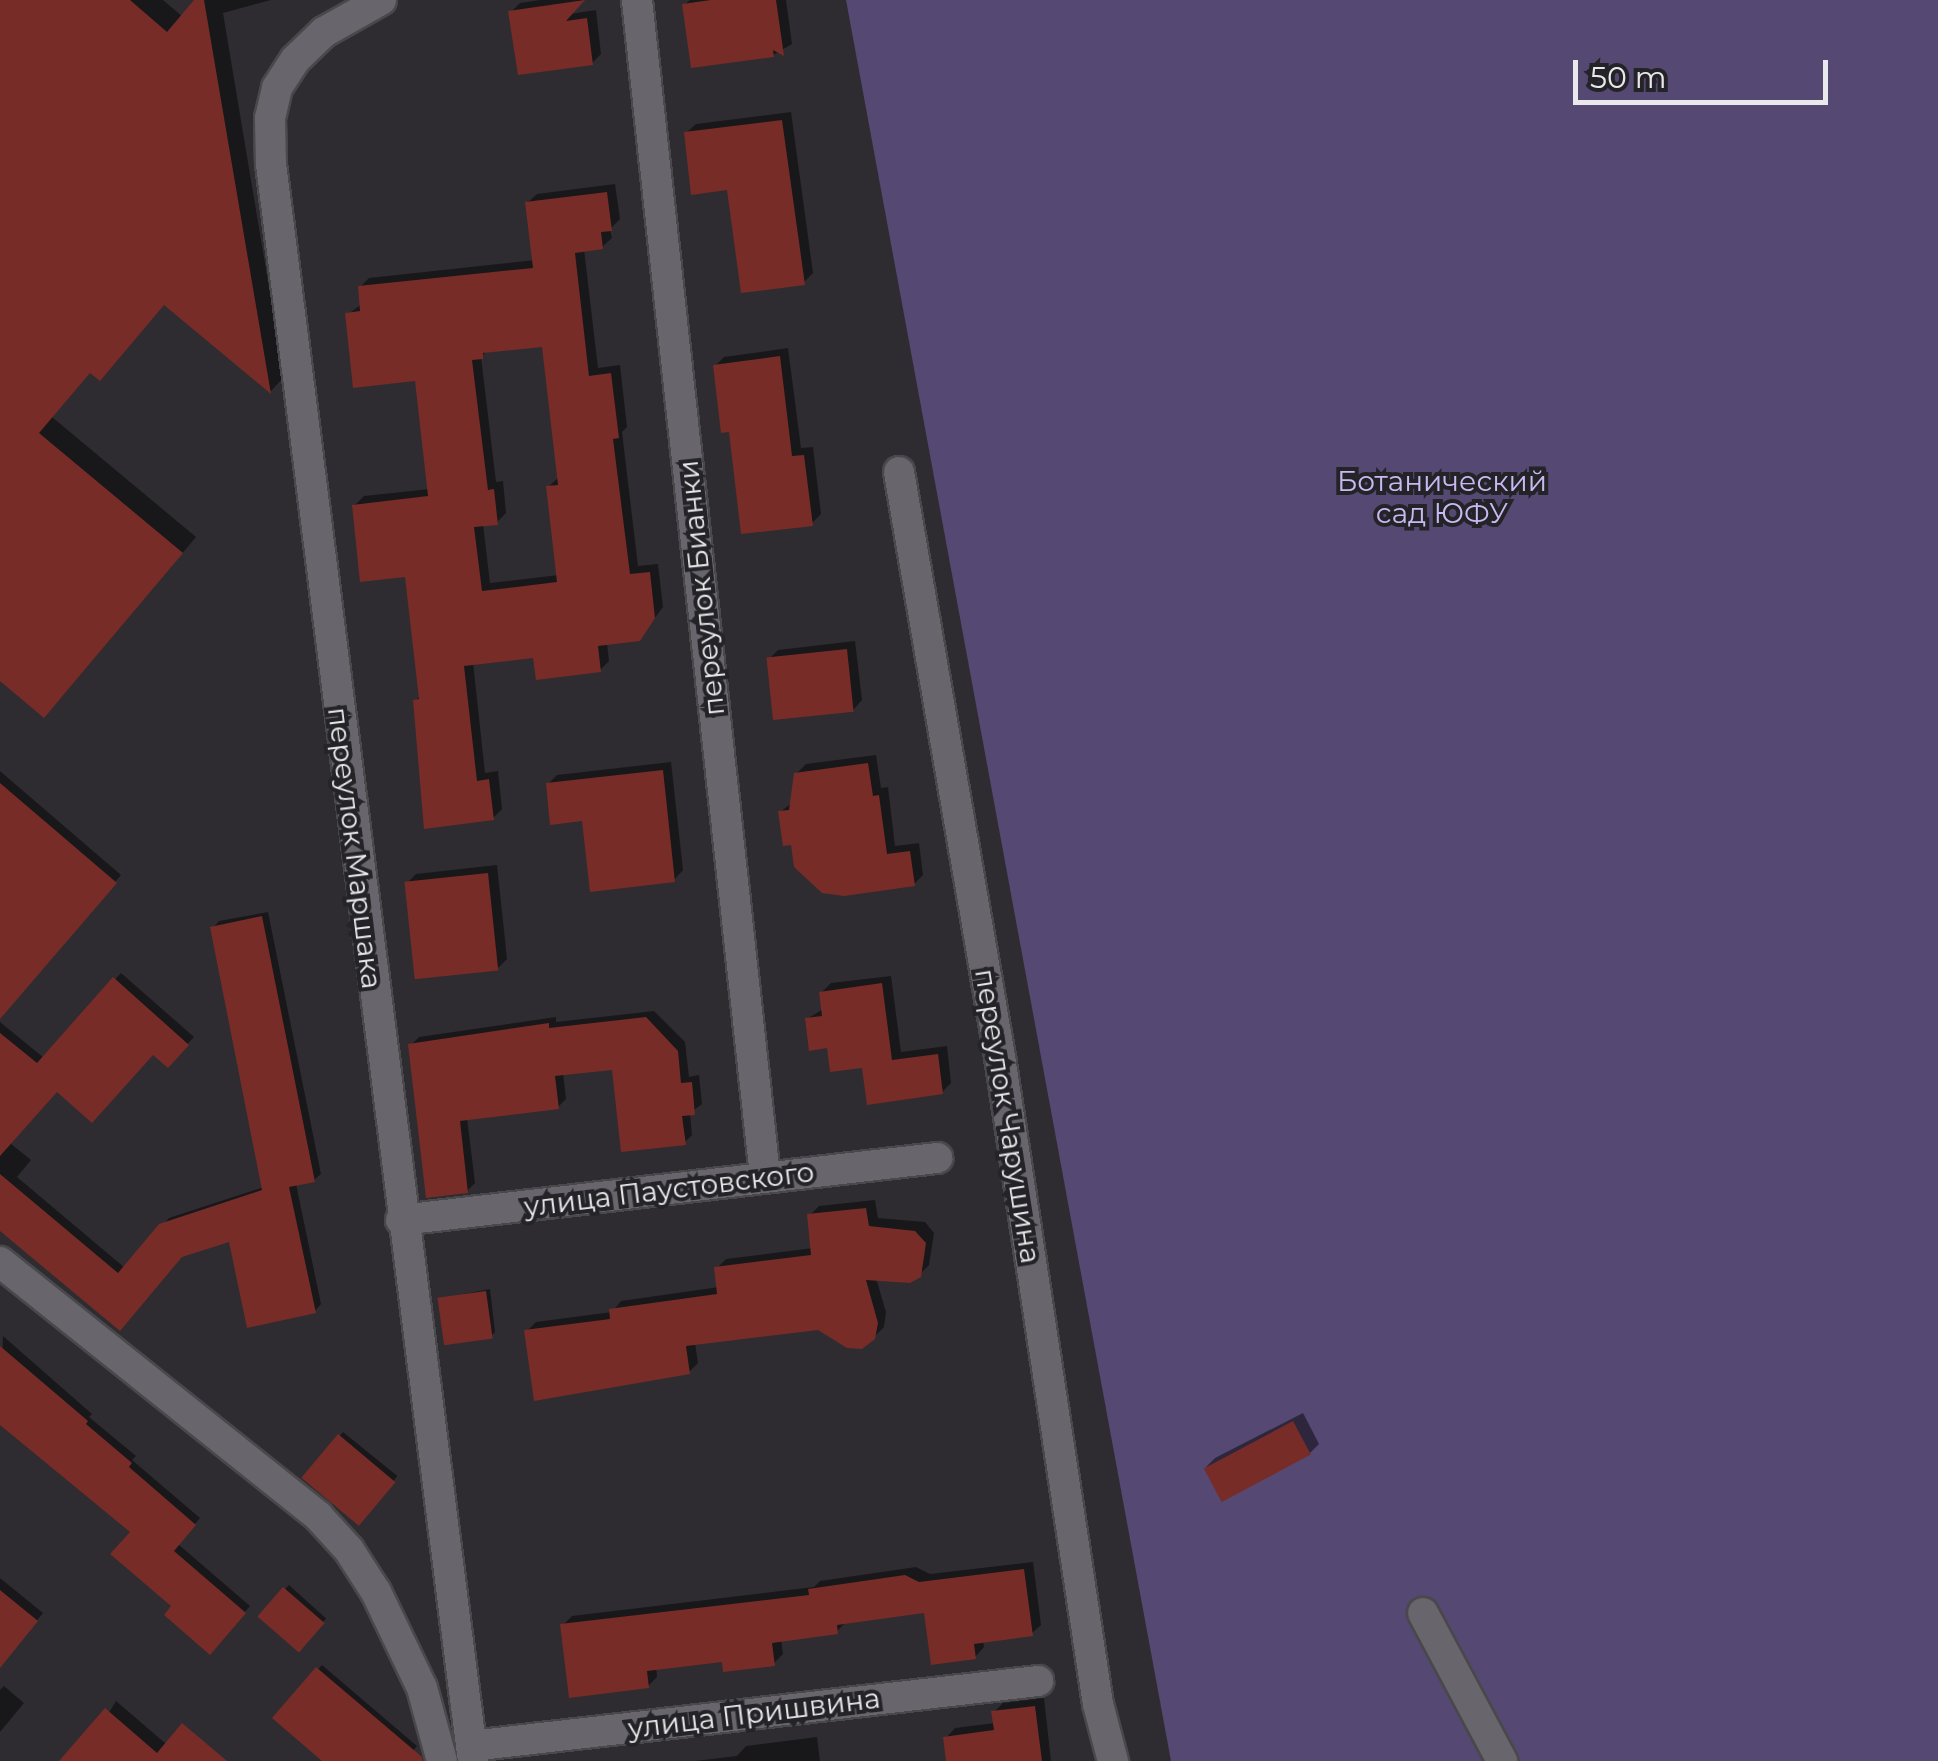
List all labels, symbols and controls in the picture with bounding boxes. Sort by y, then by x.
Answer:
scale bar [1578,40,1833,102]
text: 50 m [1590,59,1667,96]
street label: переулок Бианки [671,459,731,717]
park label: Ботанический сад ЮФУ [1337,464,1547,530]
street label: переулок Маршака [321,705,389,991]
street label: переулок Чарушина [968,966,1048,1266]
street label: улица Паустовского [522,1155,816,1223]
street label: улица Пришвина [626,1681,882,1745]

